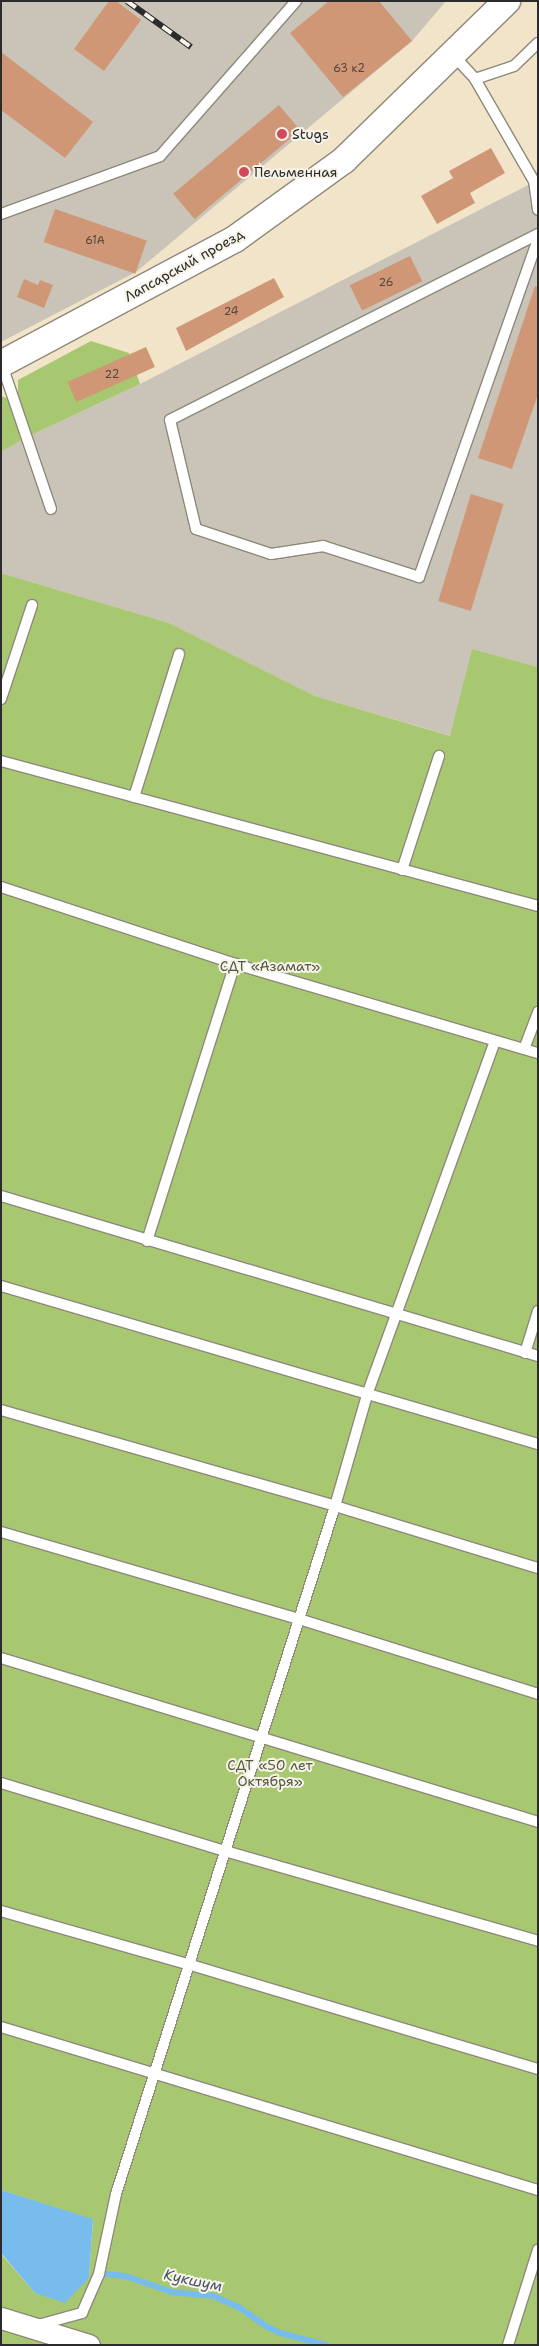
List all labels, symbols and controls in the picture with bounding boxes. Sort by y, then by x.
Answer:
house number: 63 к2 [333,62,365,76]
place label: Stugs [292,126,329,142]
marker: Stugs [276,128,288,140]
place label: Пельменная [254,164,338,180]
marker: Пельменная [238,166,250,178]
street label: Лапсарский проезд [121,225,247,305]
house number: 61А [85,234,105,248]
house number: 26 [379,276,393,290]
house number: 24 [224,305,238,319]
house number: 22 [105,368,119,382]
park label: СДТ «Азамат» [220,958,320,974]
park label: СДТ «50 лет Октября» [227,1757,313,1790]
water label: Кукшум [162,2266,224,2296]

